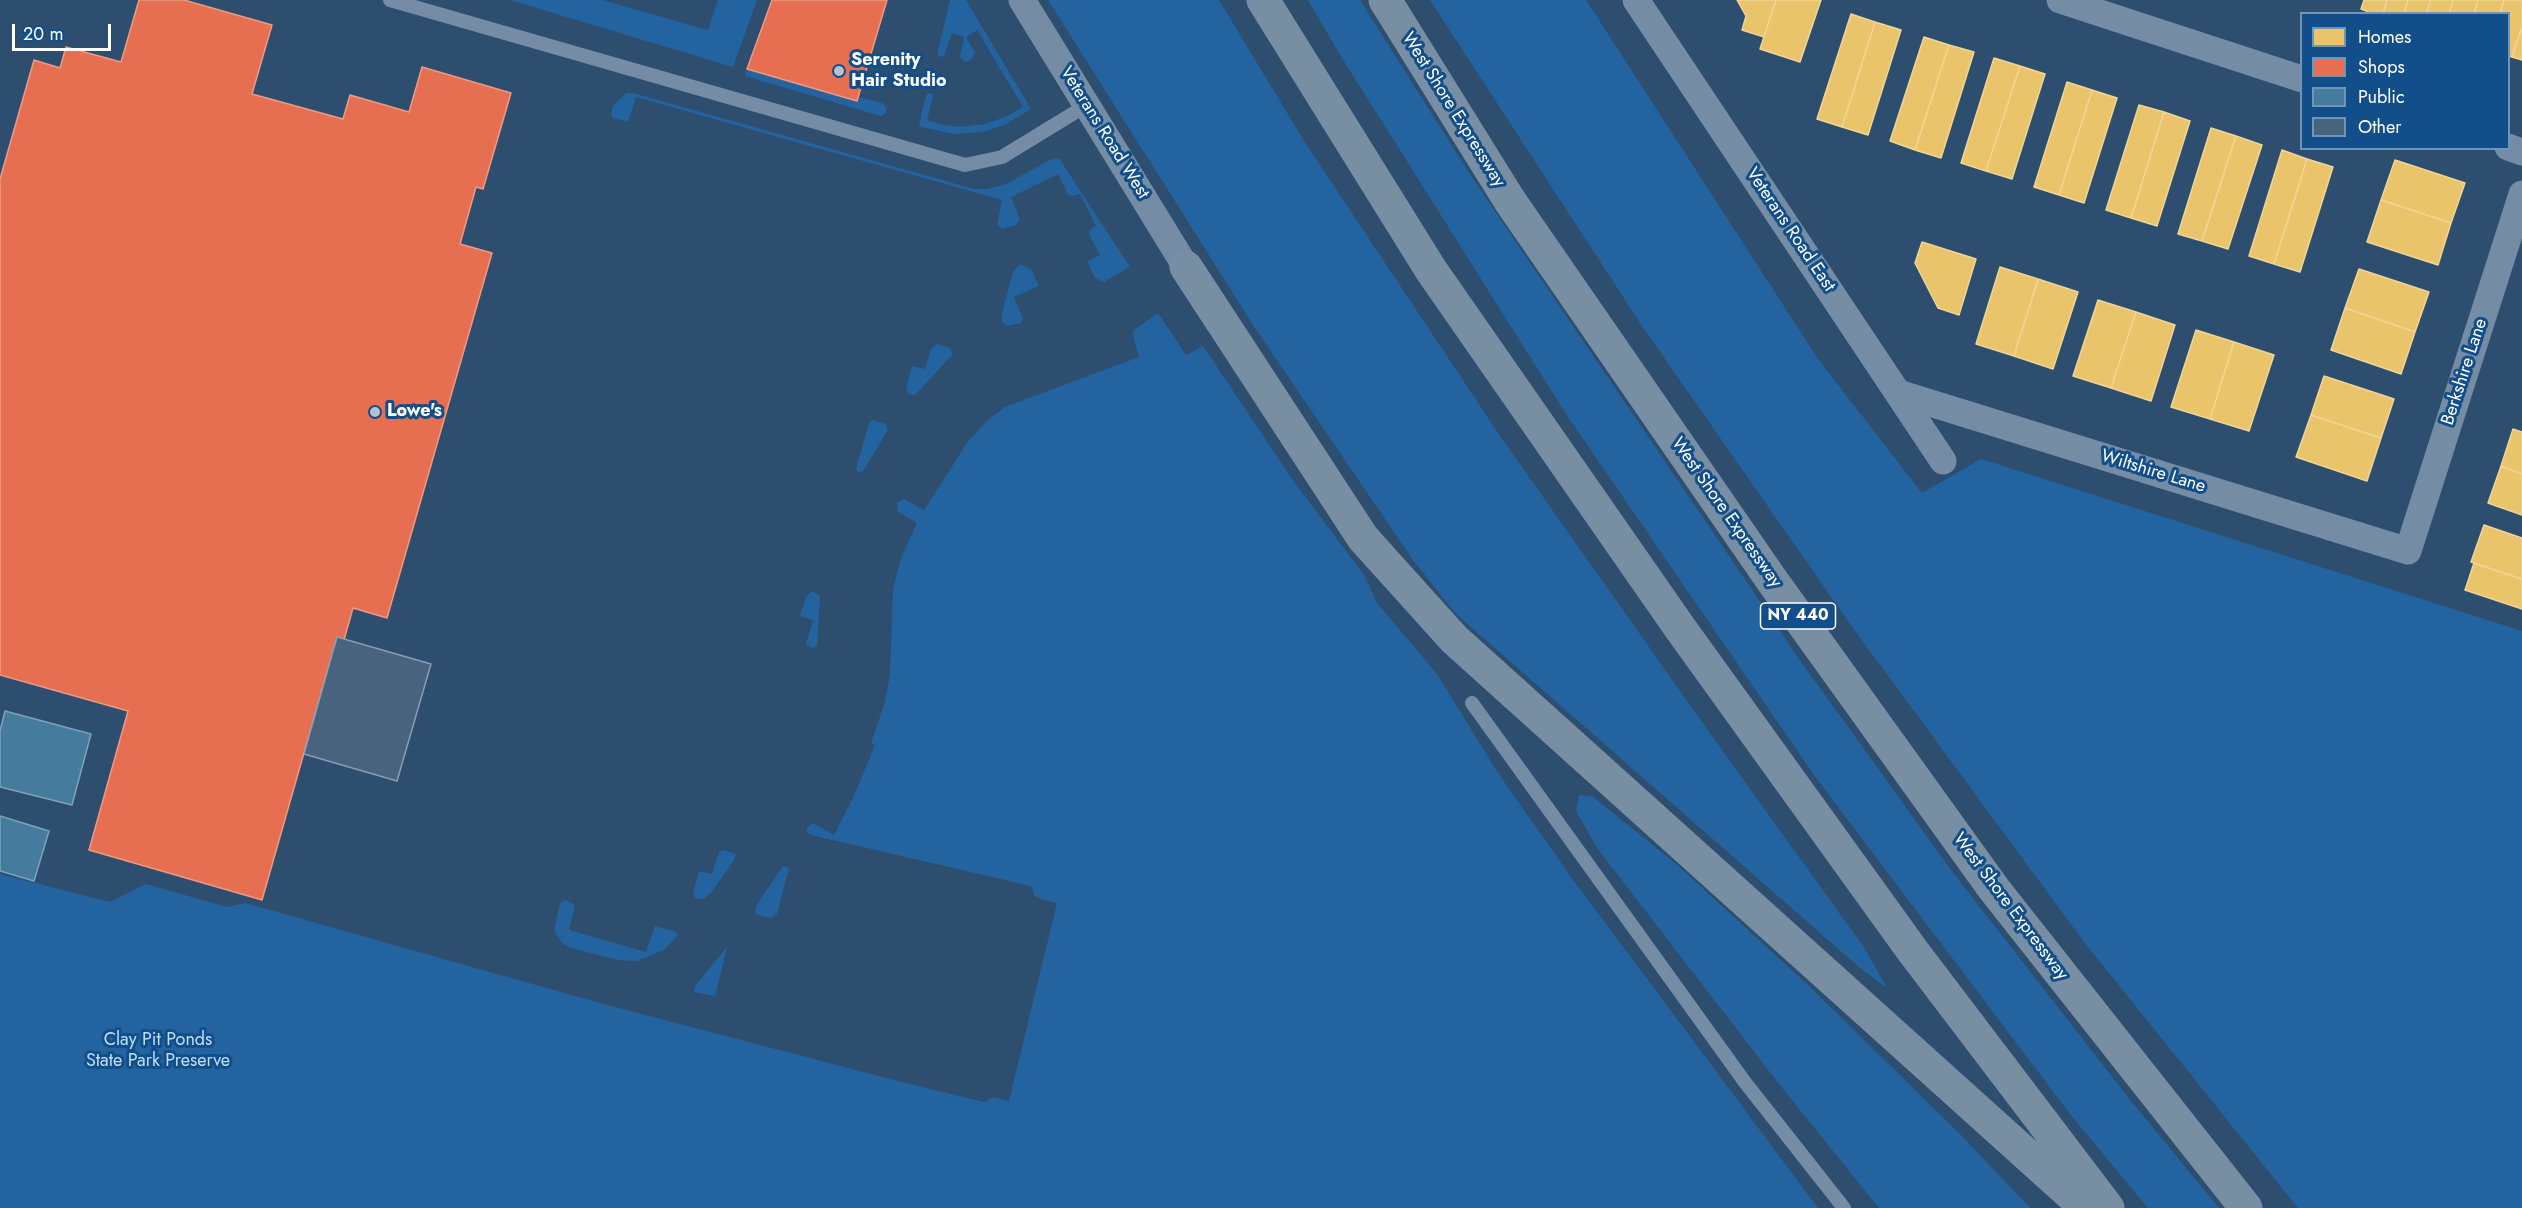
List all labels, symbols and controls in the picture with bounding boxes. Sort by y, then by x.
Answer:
scale bar [15,12,114,50]
legend [2300,12,2510,150]
text: 20 m [23,21,63,47]
text: Homes [2358,24,2411,50]
street label: West Shore Expressway [1397,29,1509,191]
place label: Serenity Hair Studio [851,50,947,92]
text: Shops [2358,54,2405,80]
street label: Veterans Road West [1055,63,1153,203]
marker: Serenity Hair Studio [832,64,846,78]
text: Public [2358,84,2405,110]
text: Other [2358,114,2401,140]
street label: Veterans Road East [1741,164,1839,296]
street label: Berkshire Lane [2438,316,2492,428]
place label: Lowe's [387,401,442,423]
marker: Lowe's [368,405,382,419]
street label: West Shore Expressway [1666,434,1786,592]
street label: Wiltshire Lane [2098,446,2208,498]
road number: NY 440 [1760,603,1836,629]
street label: West Shore Expressway [1948,829,2072,985]
park label: Clay Pit Ponds State Park Preserve [86,1030,230,1072]

